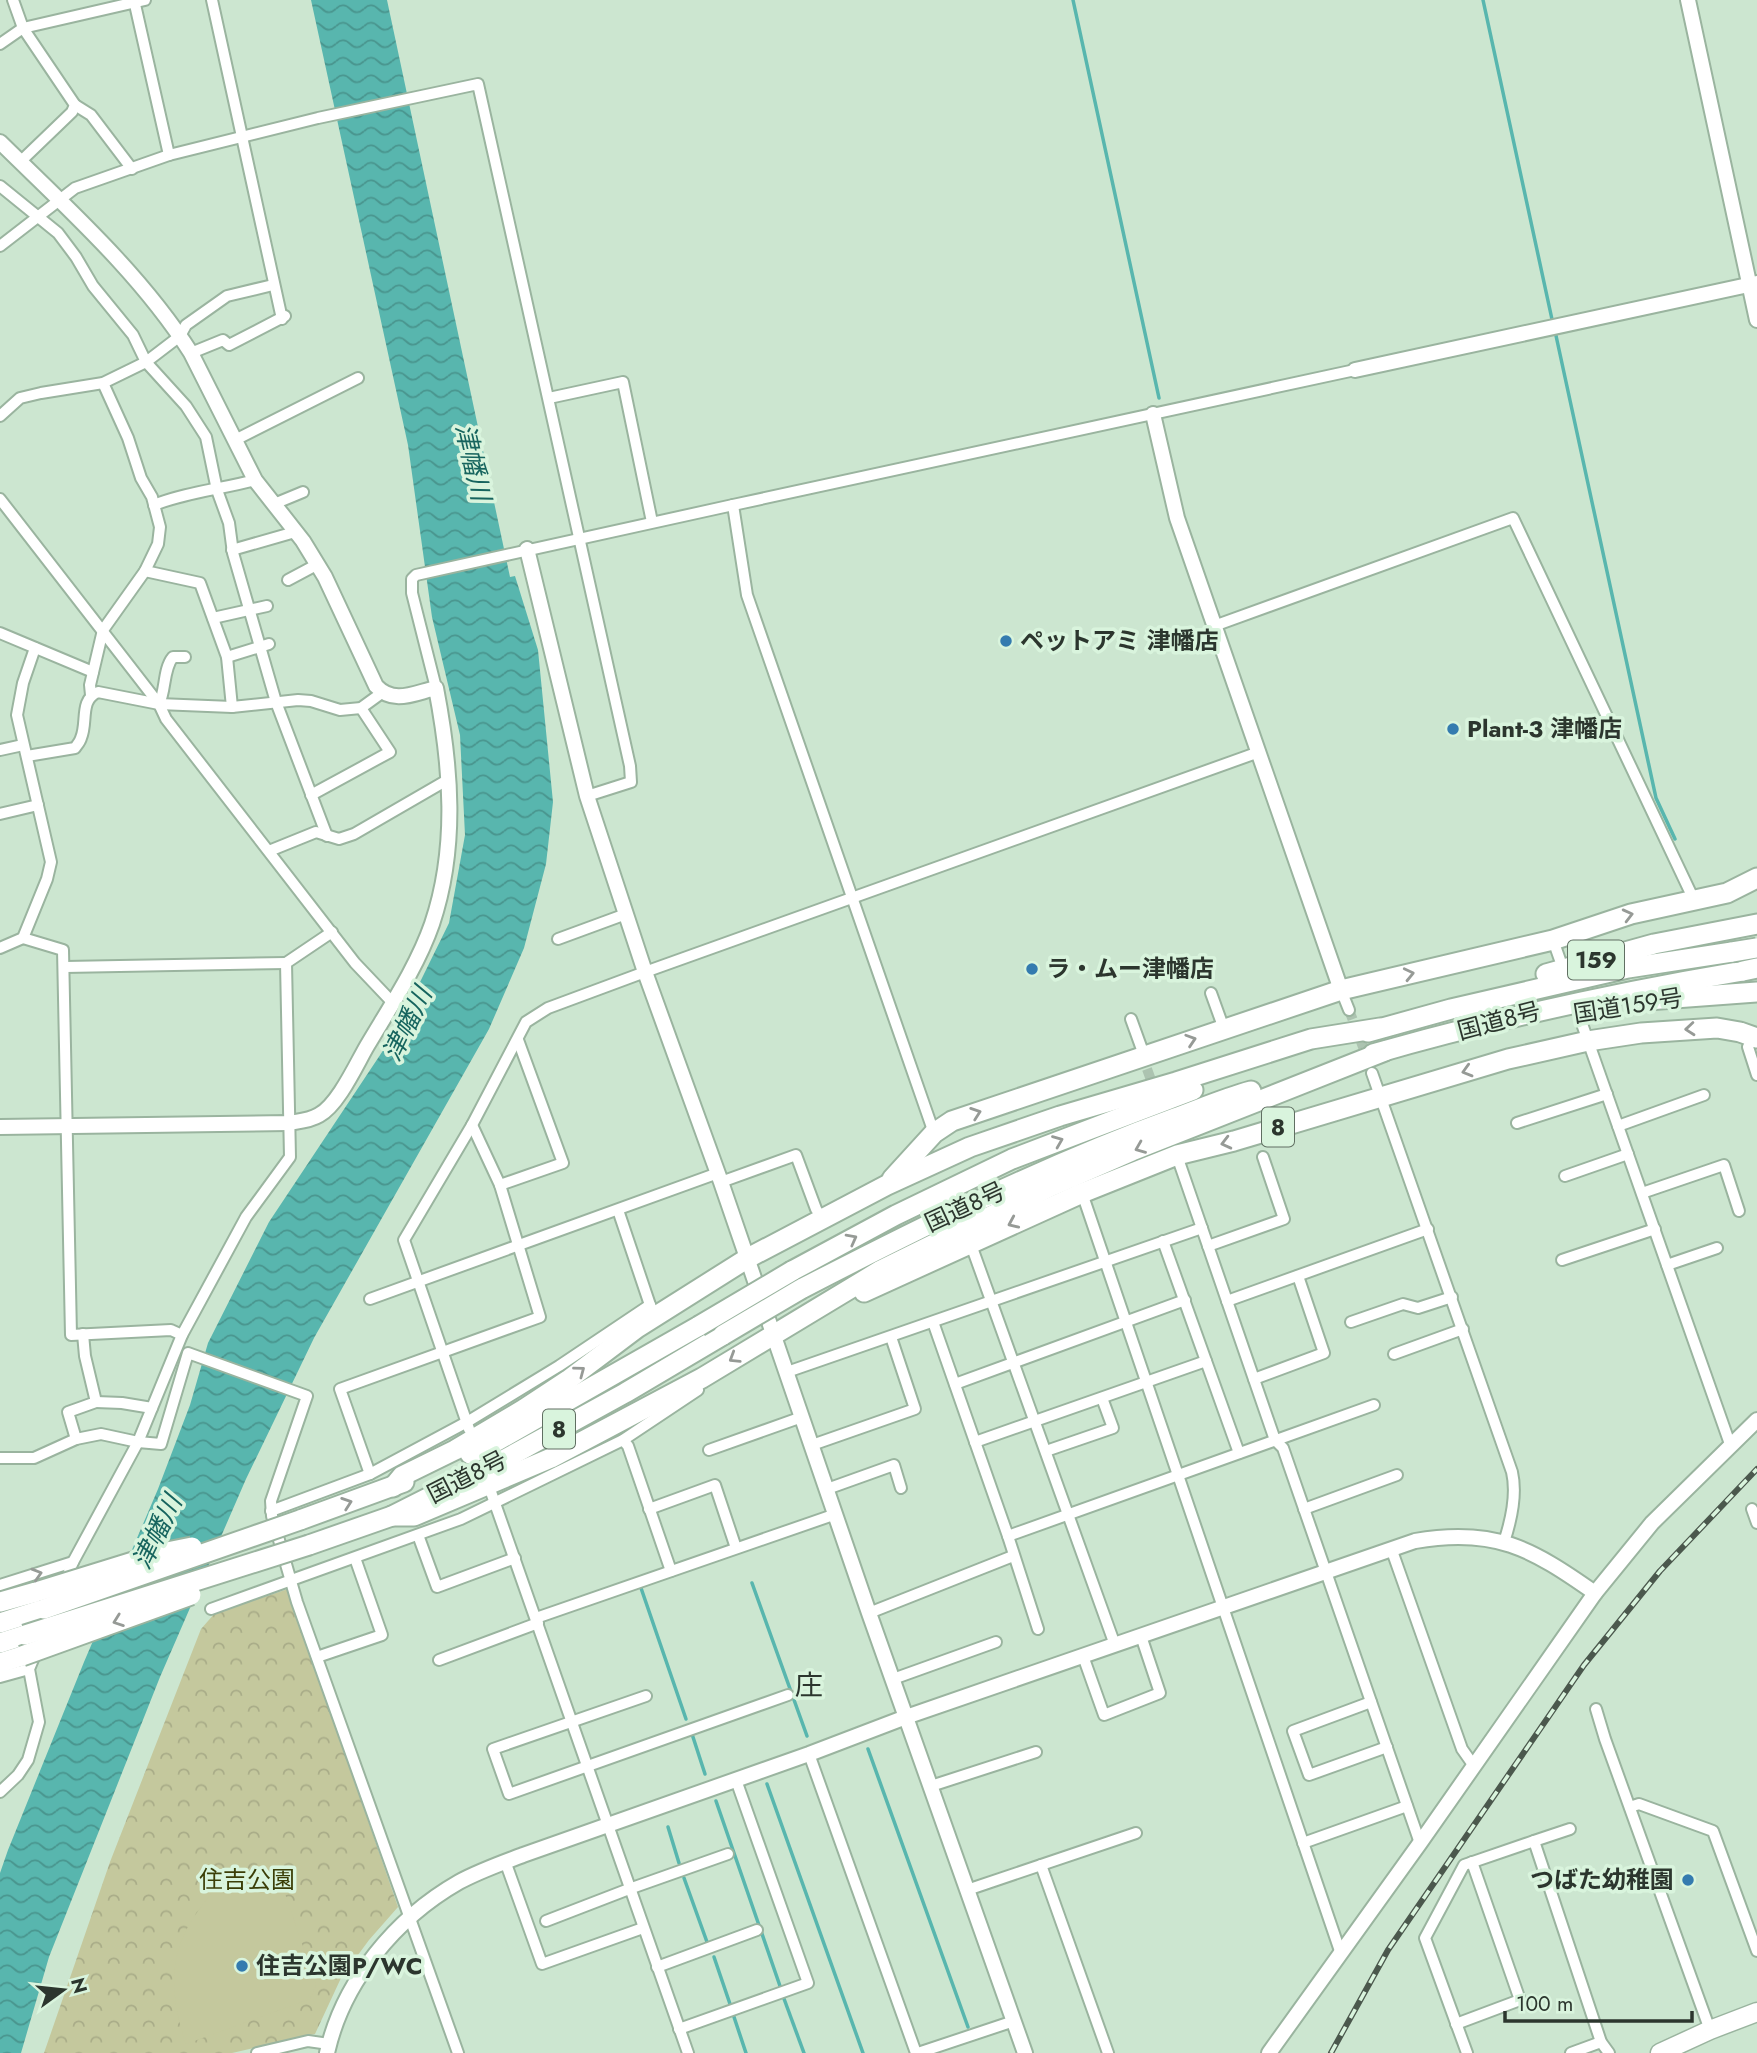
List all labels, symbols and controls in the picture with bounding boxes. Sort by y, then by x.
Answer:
water label: 津幡川 [446,420,501,507]
place label: ペットアミ 津幡店 [1020,623,1219,658]
marker: ペットアミ 津幡店 [998,633,1014,649]
place label: Plant-3 津幡店 [1467,711,1622,746]
marker: Plant-3 津幡店 [1445,721,1461,737]
one-way arrow [1622,909,1634,923]
road number: 159 [1568,940,1624,979]
place label: ラ・ムー津幡店 [1046,951,1214,986]
marker: ラ・ムー津幡店 [1024,961,1040,977]
one-way arrow [1403,968,1415,982]
water label: 津幡川 [373,978,442,1067]
street label: 国道159号 [1571,980,1685,1031]
street label: 国道8号 [1453,993,1545,1048]
one-way arrow [1685,1021,1696,1036]
one-way arrow [1185,1034,1197,1048]
one-way arrow [1461,1062,1473,1077]
one-way arrow [969,1107,981,1121]
road number: 8 [1262,1108,1294,1146]
one-way arrow [1220,1135,1232,1149]
one-way arrow [1051,1136,1063,1150]
one-way arrow [1134,1140,1146,1154]
street label: 国道8号 [919,1173,1011,1240]
one-way arrow [1008,1215,1021,1229]
one-way arrow [845,1234,857,1247]
one-way arrow [729,1350,742,1363]
one-way arrow [573,1366,585,1379]
road number: 8 [543,1410,575,1448]
street label: 国道8号 [421,1442,513,1511]
water label: 津幡川 [123,1486,192,1575]
one-way arrow [340,1497,352,1511]
one-way arrow [30,1567,42,1582]
one-way arrow [112,1613,124,1627]
district label: 庄 [795,1665,823,1706]
park label: 住吉公園 [199,1862,295,1897]
place label: つばた幼稚園 [1530,1862,1674,1897]
marker: つばた幼稚園 [1680,1872,1696,1888]
place label: 住吉公園P/WC [256,1948,423,1983]
north arrow [28,1955,98,2025]
marker: 住吉公園P/WC [234,1958,250,1974]
text: N [64,1975,94,1997]
scale bar [1505,1980,1692,2024]
text: 100 m [1516,1989,1573,2019]

